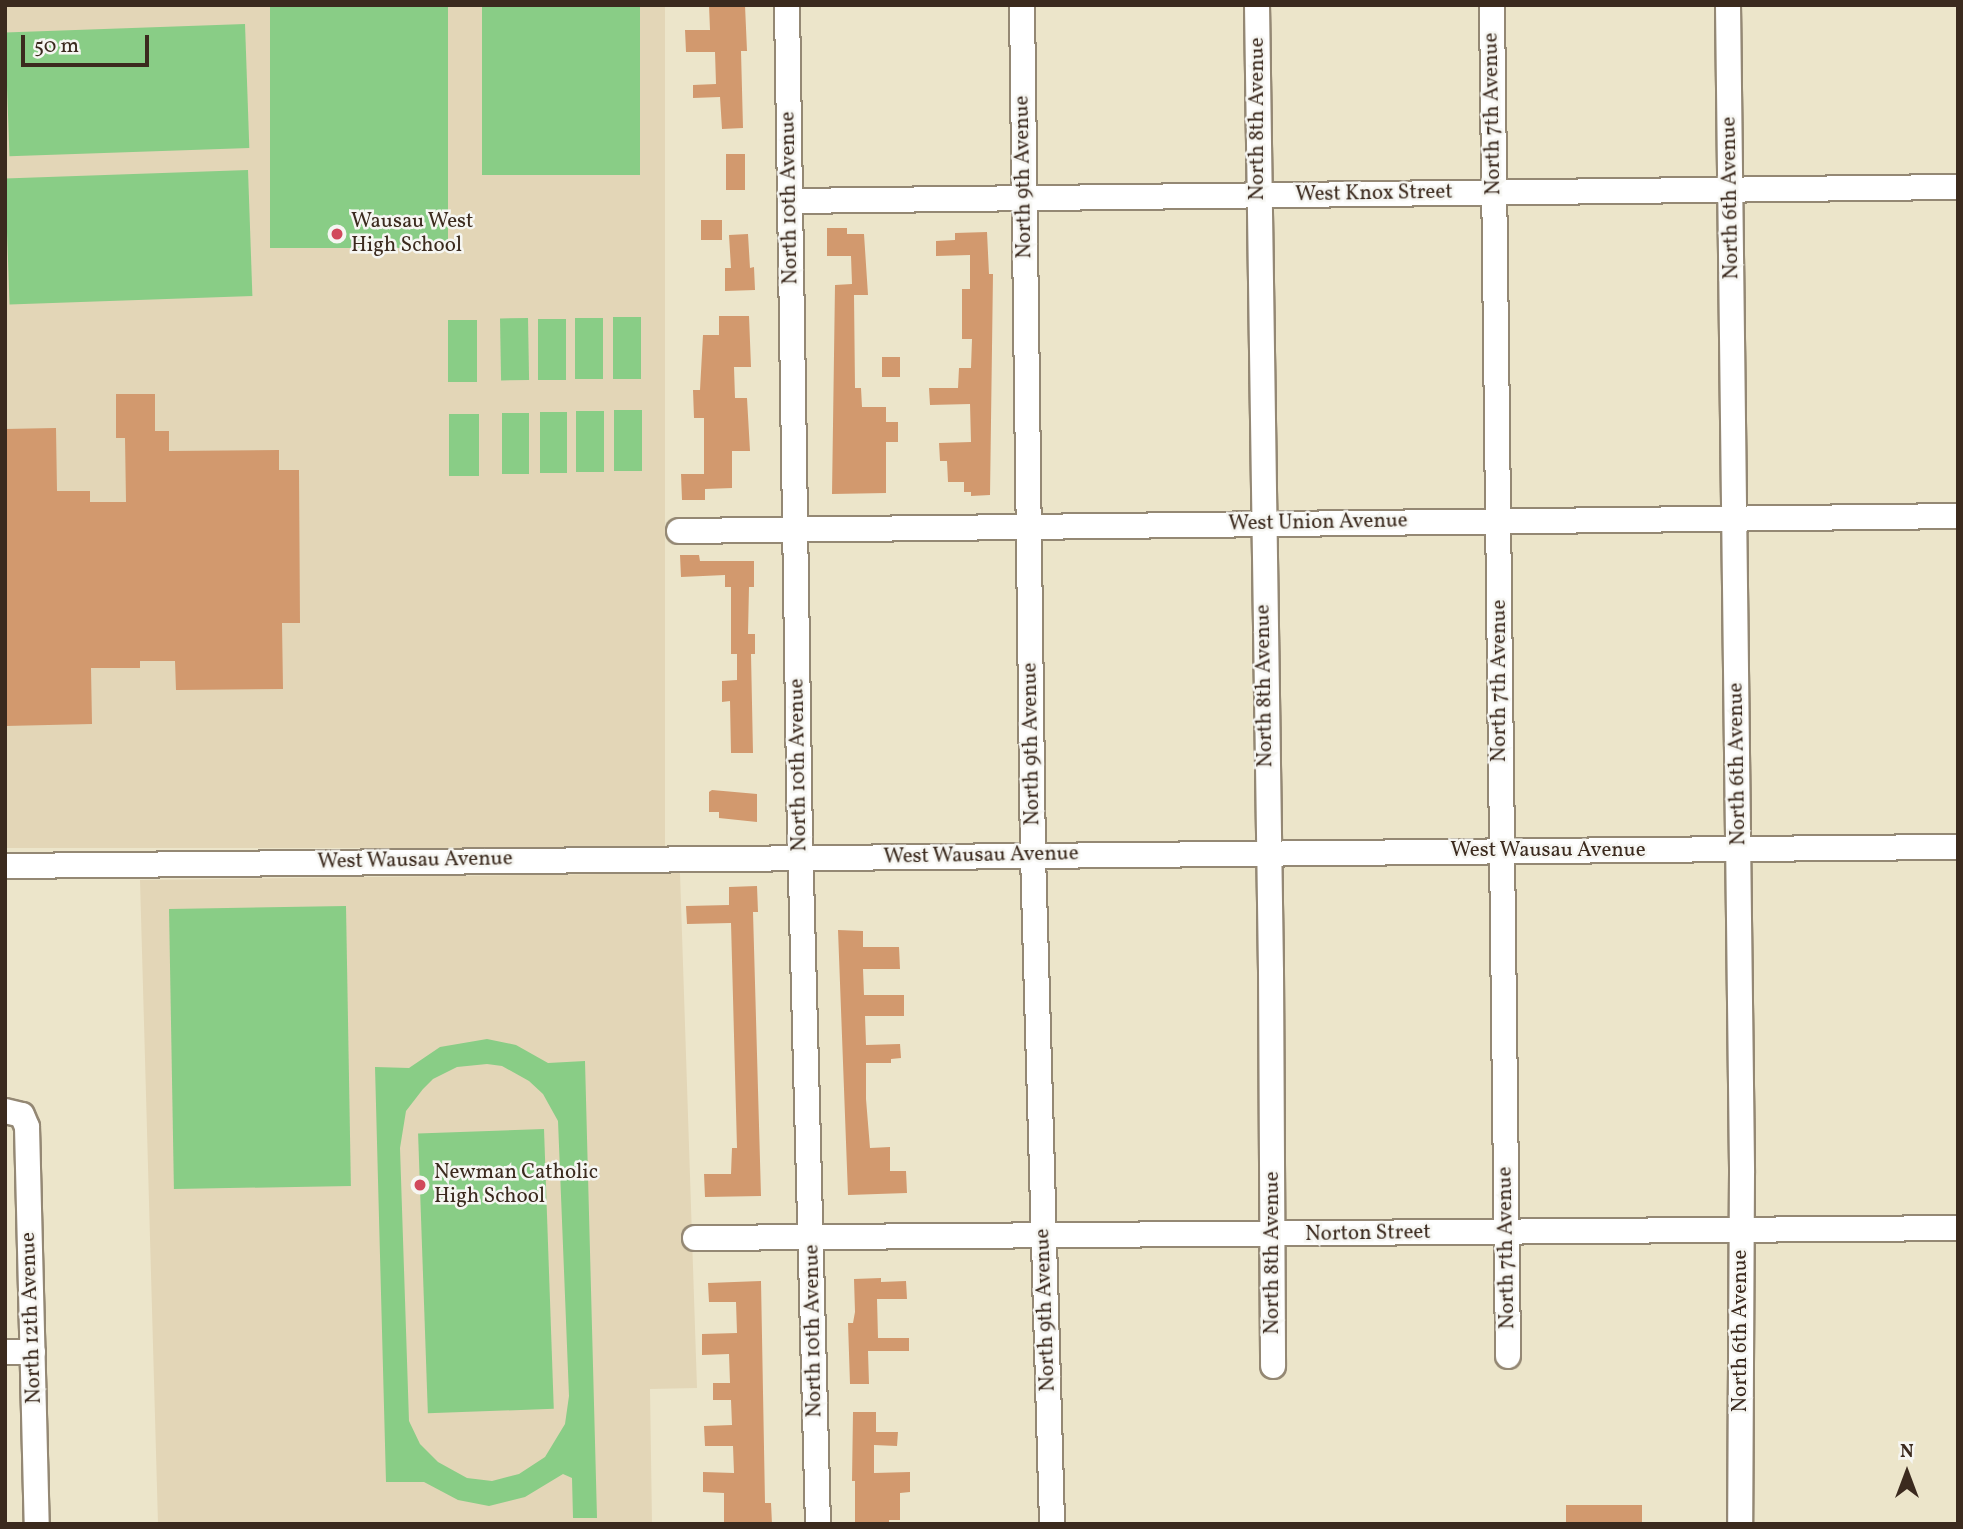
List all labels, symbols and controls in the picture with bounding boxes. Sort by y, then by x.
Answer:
scale bar [24,21,152,65]
text: 50 m [34,32,79,61]
street label: North 7th Avenue [1479,32,1507,196]
street label: North 8th Avenue [1245,37,1271,201]
street label: North 9th Avenue [1010,95,1038,259]
street label: North 10th Avenue [776,111,804,285]
street label: North 6th Avenue [1717,116,1745,280]
street label: West Knox Street [1295,180,1453,208]
place label: Wausau West High School [351,209,474,259]
marker: Wausau West High School [329,226,345,242]
street label: West Union Avenue [1228,509,1408,537]
street label: North 7th Avenue [1487,600,1513,762]
street label: North 8th Avenue [1251,604,1279,768]
street label: North 9th Avenue [1018,662,1046,826]
street label: North 10th Avenue [785,678,813,852]
street label: North 6th Avenue [1724,682,1752,846]
street label: West Wausau Avenue [1450,838,1646,864]
street label: West Wausau Avenue [883,842,1079,870]
street label: West Wausau Avenue [317,847,513,875]
place label: Newman Catholic High School [434,1160,598,1210]
street label: North 7th Avenue [1493,1166,1521,1330]
street label: North 8th Avenue [1260,1171,1286,1335]
marker: Newman Catholic High School [412,1177,428,1193]
street label: Norton Street [1305,1220,1431,1248]
street label: North 9th Avenue [1031,1228,1061,1392]
street label: North 12th Avenue [16,1232,48,1404]
street label: North 10th Avenue [800,1244,828,1418]
street label: North 6th Avenue [1728,1249,1754,1413]
north arrow [1872,1438,1942,1508]
text: N [1900,1439,1914,1465]

